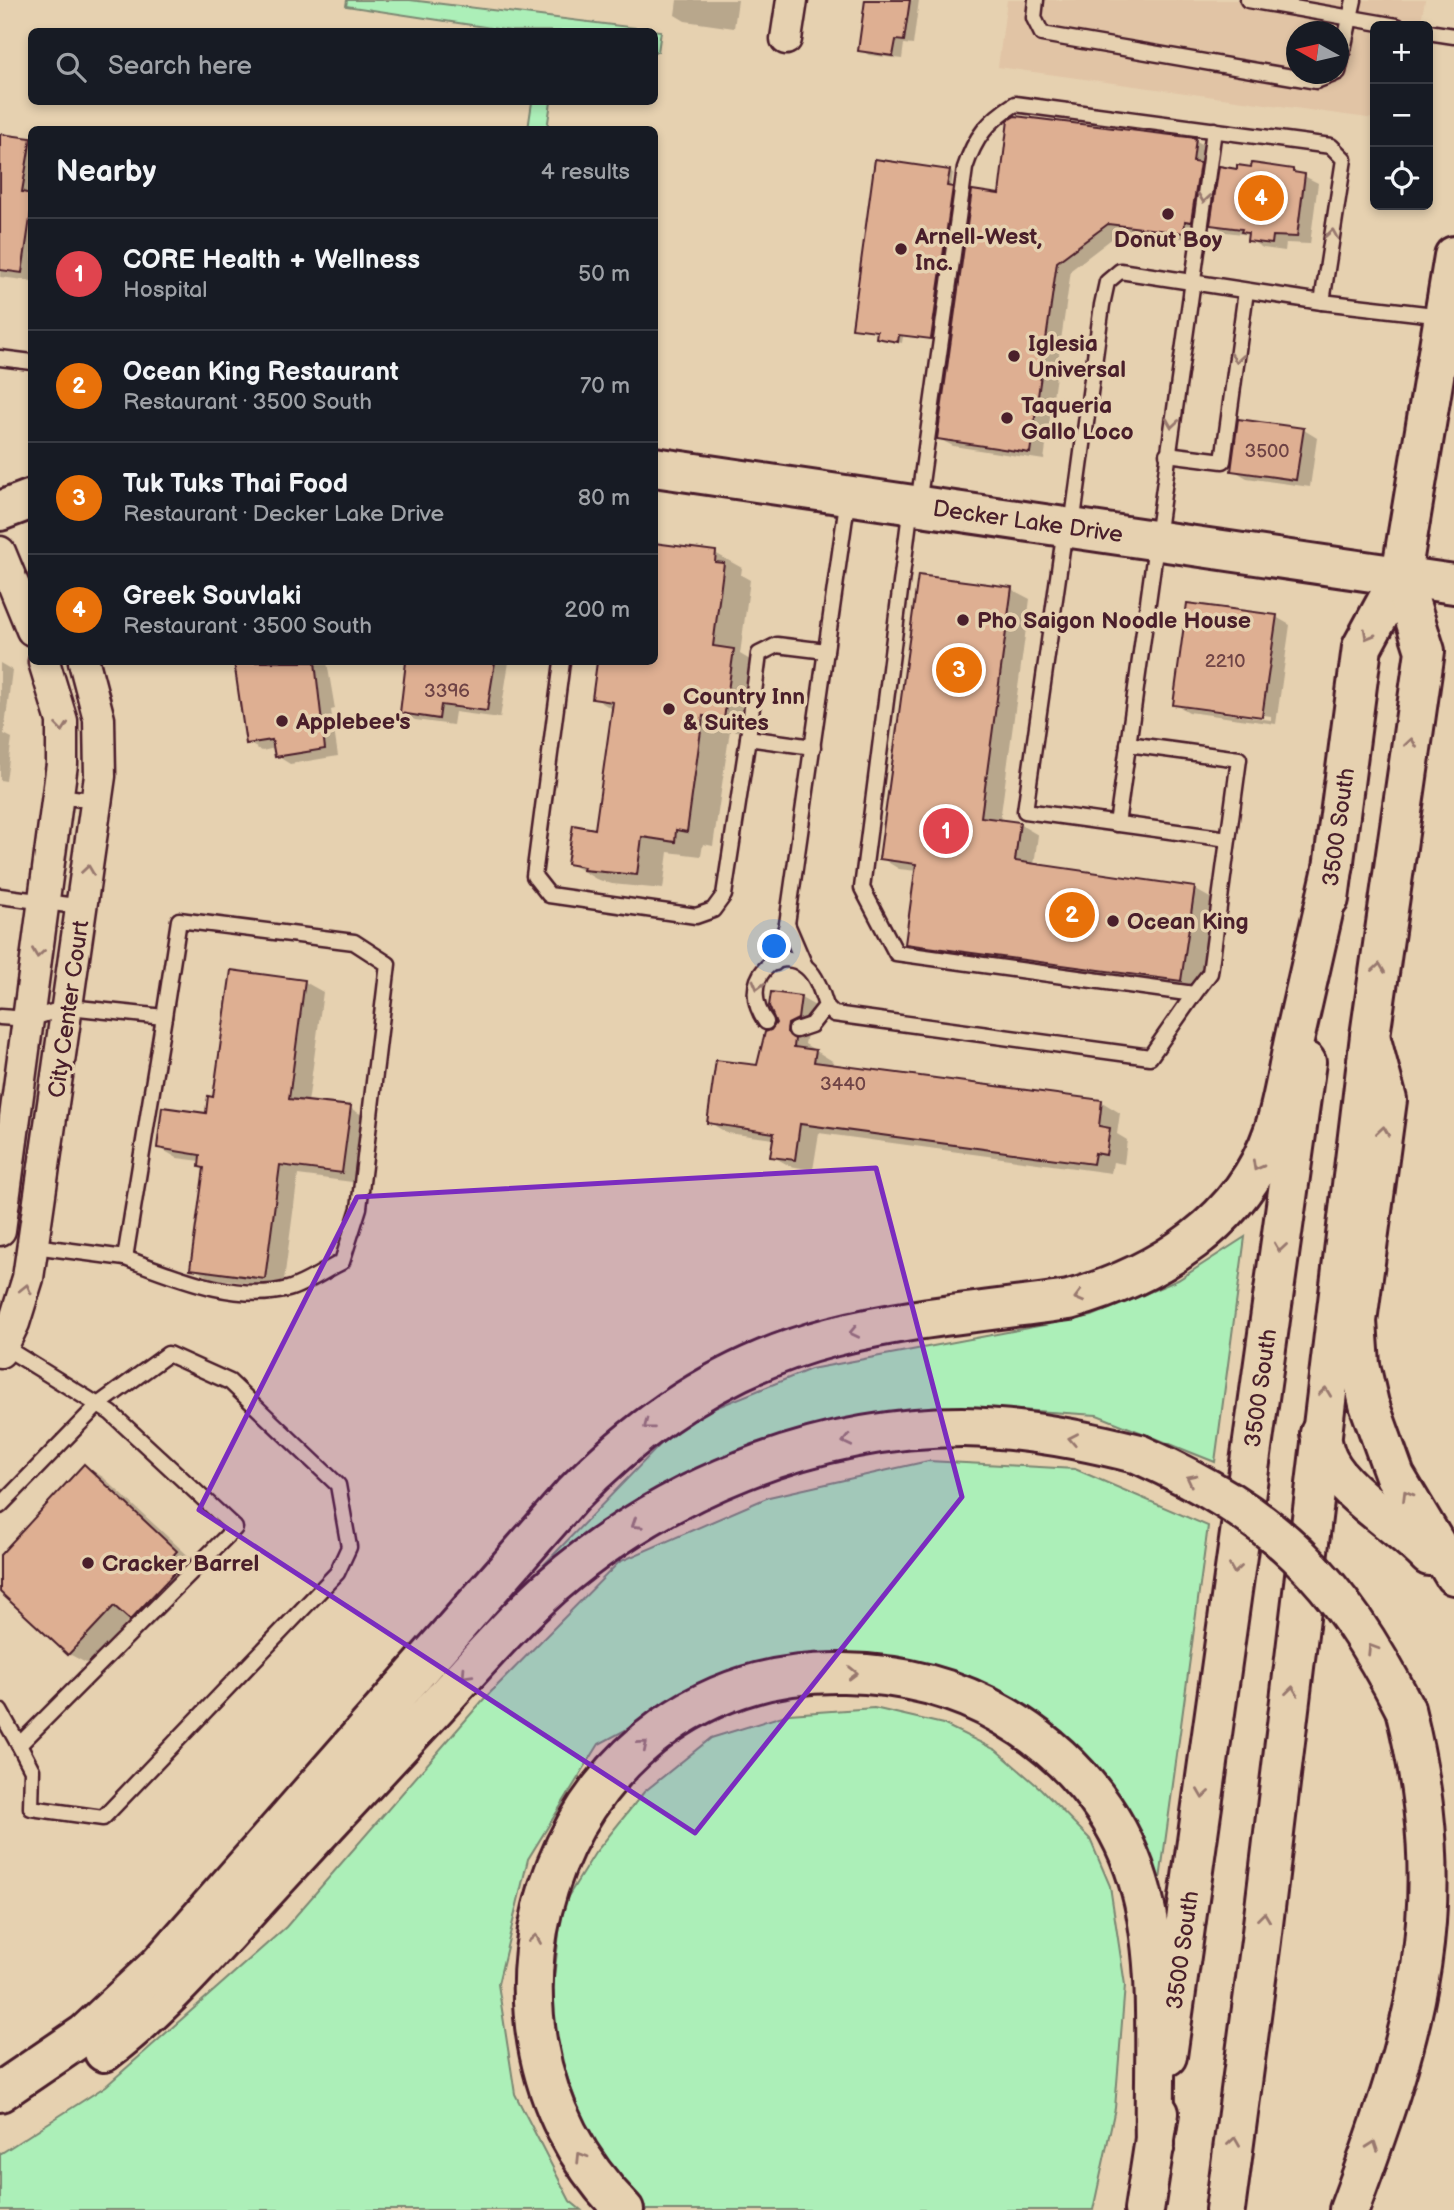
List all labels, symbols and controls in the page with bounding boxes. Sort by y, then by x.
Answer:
north arrow [1286,21,1349,84]
map controls [1370,21,1433,210]
button: + [1370,21,1433,84]
search box [28,28,658,105]
icon: search [52,48,90,86]
text: Search here [108,51,252,82]
button: − [1370,84,1433,147]
button: locate [1370,147,1433,210]
text: Nearby [56,154,156,190]
text: 4 results [541,158,630,186]
pin: 4 [1238,172,1284,224]
one-way arrow [1197,192,1212,204]
marker: Donut Boy [1160,206,1176,222]
place label: Arnell-West, Inc. [914,223,1042,277]
place label: Donut Boy [1114,226,1223,254]
one-way arrow [1324,228,1339,240]
marker: Arnell-West, Inc. [893,241,909,257]
text: CORE Health + Wellness [123,245,420,276]
text: 1 [74,260,84,288]
text: 50 m [578,260,630,288]
text: Hospital [123,276,208,304]
place label: Iglesia Universal [1028,330,1126,384]
marker: Iglesia Universal [1006,348,1022,364]
one-way arrow [1230,352,1245,364]
text: Ocean King Restaurant [123,357,399,388]
text: 2 [72,372,86,400]
text: 70 m [580,372,630,400]
text: Restaurant · 3500 South [123,388,372,416]
place label: Taqueria Gallo Loco [1021,392,1134,446]
marker: Taqueria Gallo Loco [999,410,1015,426]
one-way arrow [1165,417,1180,429]
house number: 3500 [1245,440,1289,463]
text: Tuk Tuks Thai Food [123,469,348,500]
text: 3 [72,484,86,512]
text: 80 m [578,484,630,512]
street label: Decker Lake Drive [931,495,1125,549]
text: Restaurant · Decker Lake Drive [123,500,444,528]
text: Greek Souvlaki [123,581,301,612]
text: 4 [72,596,86,624]
text: 200 m [564,596,630,624]
place label: Pho Saigon Noodle House [977,607,1251,635]
text: Restaurant · 3500 South [123,612,372,640]
marker: Pho Saigon Noodle House [955,612,971,628]
one-way arrow [1363,628,1377,640]
pin: 3 [936,644,982,696]
house number: 2210 [1205,650,1245,673]
house number: 3396 [424,680,470,703]
place label: Country Inn & Suites [683,683,805,737]
marker: Country Inn & Suites [661,701,677,717]
place label: Applebee's [295,708,411,736]
marker: Applebee's [274,713,290,729]
one-way arrow [54,722,69,733]
one-way arrow [1404,737,1419,749]
street label: 3500 South [1317,766,1361,888]
pin: 1 [923,805,969,857]
one-way arrow [80,864,95,876]
pin: 2 [1049,889,1095,941]
place label: Ocean King [1127,908,1249,936]
marker: Ocean King [1105,913,1121,929]
street label: City Center Court [43,919,95,1100]
your location [757,929,791,963]
one-way arrow [31,947,46,959]
one-way arrow [1372,962,1387,974]
one-way arrow [752,979,766,991]
house number: 3440 [820,1073,866,1096]
one-way arrow [1375,1126,1390,1137]
one-way arrow [1251,1159,1265,1171]
one-way arrow [1273,1241,1288,1252]
one-way arrow [17,1283,32,1295]
one-way arrow [1073,1289,1085,1303]
one-way arrow [848,1324,860,1339]
street label: 3500 South [1239,1327,1283,1449]
one-way arrow [1318,1386,1333,1398]
one-way arrow [644,1417,656,1429]
one-way arrow [841,1432,853,1447]
one-way arrow [1067,1432,1079,1447]
one-way arrow [1186,1473,1199,1487]
one-way arrow [1402,1490,1415,1503]
one-way arrow [631,1515,644,1528]
place label: Cracker Barrel [102,1550,259,1578]
marker: Cracker Barrel [80,1555,96,1571]
one-way arrow [1228,1563,1243,1575]
one-way arrow [1368,1643,1381,1656]
one-way arrow [848,1665,859,1681]
one-way arrow [462,1666,475,1679]
one-way arrow [1284,1685,1299,1697]
one-way arrow [634,1741,647,1753]
one-way arrow [1196,1788,1211,1800]
street label: 3500 South [1161,1889,1205,2011]
one-way arrow [1257,1911,1272,1923]
one-way arrow [527,1933,542,1945]
one-way arrow [1227,2137,1242,2148]
one-way arrow [1364,2141,1378,2153]
one-way arrow [577,2152,590,2165]

